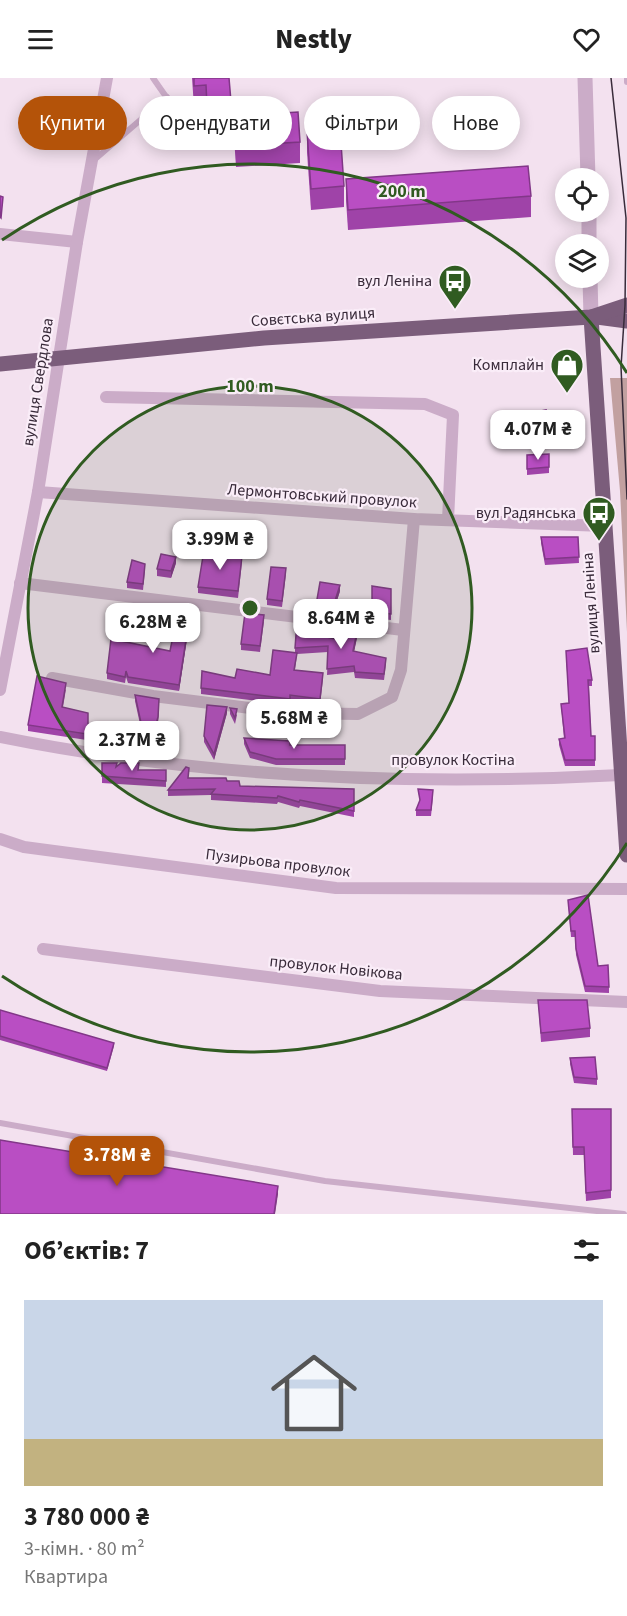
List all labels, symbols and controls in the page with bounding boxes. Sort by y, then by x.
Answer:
text: Nestly [275,20,352,59]
icon: menu [24,23,57,56]
icon: heart [570,23,603,56]
chip: Купити [18,96,127,150]
chip: Орендувати [139,96,292,150]
chip: Фільтри [304,96,420,150]
chip: Нове [432,96,520,150]
map controls [555,168,609,288]
button: locate [555,168,609,222]
text: 200 m [378,179,426,204]
button: layers [555,234,609,288]
bus stop icon: вул Леніна [437,263,473,310]
place label: вул Леніна [357,270,432,292]
street label: Совєтська вулиця [250,302,376,332]
street label: вулиця Свердлова [17,316,59,448]
shop icon: Комплайн [549,347,585,394]
place label: Комплайн [473,354,544,376]
text: 100 m [226,374,274,399]
pin: 4.07M ₴ [483,410,593,461]
text: 4.07M ₴ [504,415,572,443]
street label: Лермонтовський провулок [227,478,418,514]
bus stop icon: вул Радянська [581,495,617,542]
place label: вул Радянська [476,502,576,524]
pin: 3.99M ₴ [165,520,275,571]
text: 3.99M ₴ [186,525,254,553]
street label: вулиця Леніна [576,552,606,654]
centre of rings [240,598,260,618]
pin: 8.64M ₴ [286,599,396,650]
pin: 6.28M ₴ [98,603,208,654]
text: 8.64M ₴ [307,604,375,632]
text: 6.28M ₴ [119,608,187,636]
pin: 5.68M ₴ [239,699,349,750]
text: 5.68M ₴ [260,704,328,732]
pin: 2.37M ₴ [77,721,187,772]
text: 2.37M ₴ [98,726,166,754]
street label: провулок Костіна [391,749,515,771]
street label: Пузирьова провулок [204,843,352,883]
street label: провулок Новікова [268,950,404,986]
pin: 3.78M ₴ [62,1136,172,1187]
text: 3.78M ₴ [83,1141,151,1169]
text: Об’єктів: 7 [24,1232,149,1269]
icon: filters [570,1234,603,1267]
icon: home [260,1339,368,1447]
text: 3 780 000 ₴ [24,1498,149,1535]
text: 3-кімн. · 80 m² [24,1535,145,1563]
text: Квартира [24,1563,108,1591]

